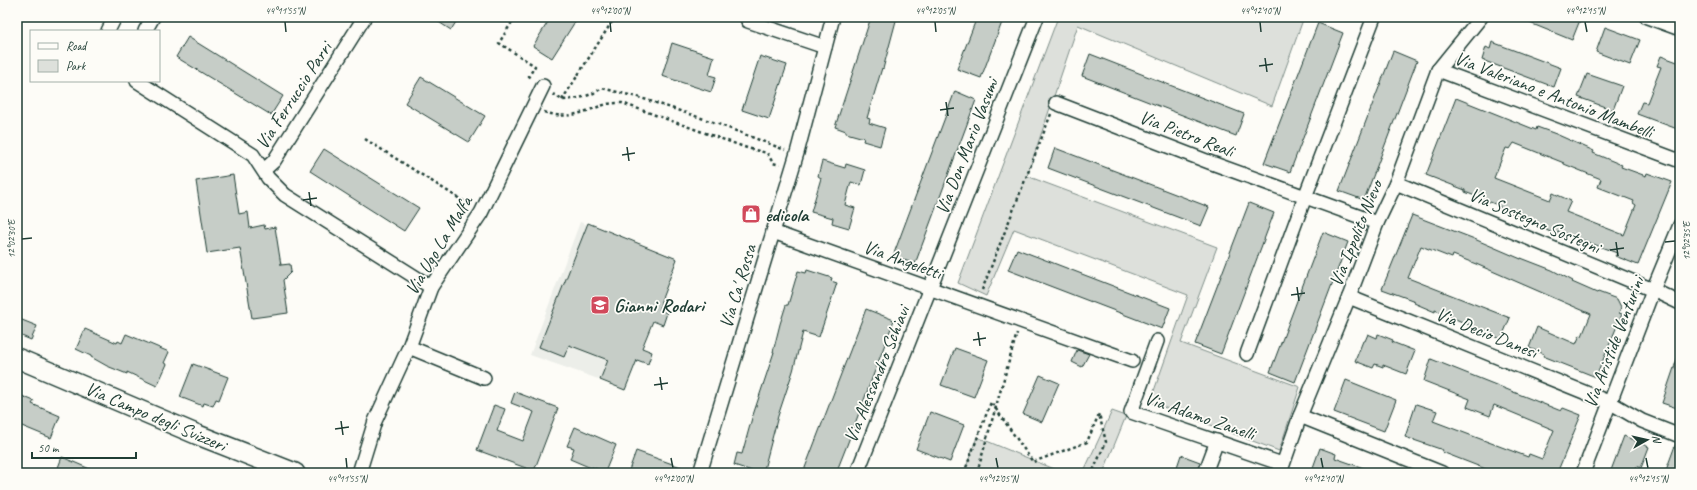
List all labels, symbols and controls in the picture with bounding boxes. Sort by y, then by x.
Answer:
text: 44°11'55"N [265,4,307,17]
text: 44°12'00"N [590,4,632,17]
text: 44°12'05"N [915,4,957,17]
text: 44°12'10"N [1240,4,1282,17]
text: 44°12'15"N [1565,4,1607,17]
legend [30,30,160,82]
street label: Via Ferruccio Parri [250,35,339,154]
text: Road [66,38,88,54]
street label: Via Valeriano e Antonio Mambelli [1451,46,1658,145]
text: Park [66,58,87,74]
street label: Via Don Mario Vasumi [930,73,1005,218]
street label: Via Pietro Reali [1136,105,1240,164]
street label: Via Ippolito Nievo [1324,175,1389,290]
street label: Via Sostegno Sostegni [1465,182,1606,260]
street label: Via Ugo La Malfa [400,190,479,299]
shop icon: edicola [740,203,762,225]
place label: edicola [765,203,810,227]
text: 12°02'30"E [5,218,18,258]
text: 12°02'35"E [1680,220,1693,260]
street label: Via Angeletti [860,235,947,286]
street label: Via Ca' Rossa [714,240,762,331]
street label: Via Aristide Venturini [1578,271,1651,411]
school or university icon: Gianni Rodari [589,294,611,316]
place label: Gianni Rodari [614,294,706,318]
street label: Via Alessandro Schiavi [839,300,916,446]
street label: Via Decio Danesi [1432,302,1543,365]
street label: Via Campo degli Svizzeri [82,376,232,458]
street label: Via Adamo Zanelli [1141,386,1260,447]
north arrow [1627,420,1667,460]
scale bar [32,434,136,460]
text: N [1649,434,1665,445]
text: 50 m [38,440,60,456]
text: 44°11'55"N [327,472,369,485]
text: 44°12'00"N [653,472,695,485]
text: 44°12'05"N [978,472,1020,485]
text: 44°12'10"N [1303,472,1345,485]
text: 44°12'15"N [1628,472,1670,485]

